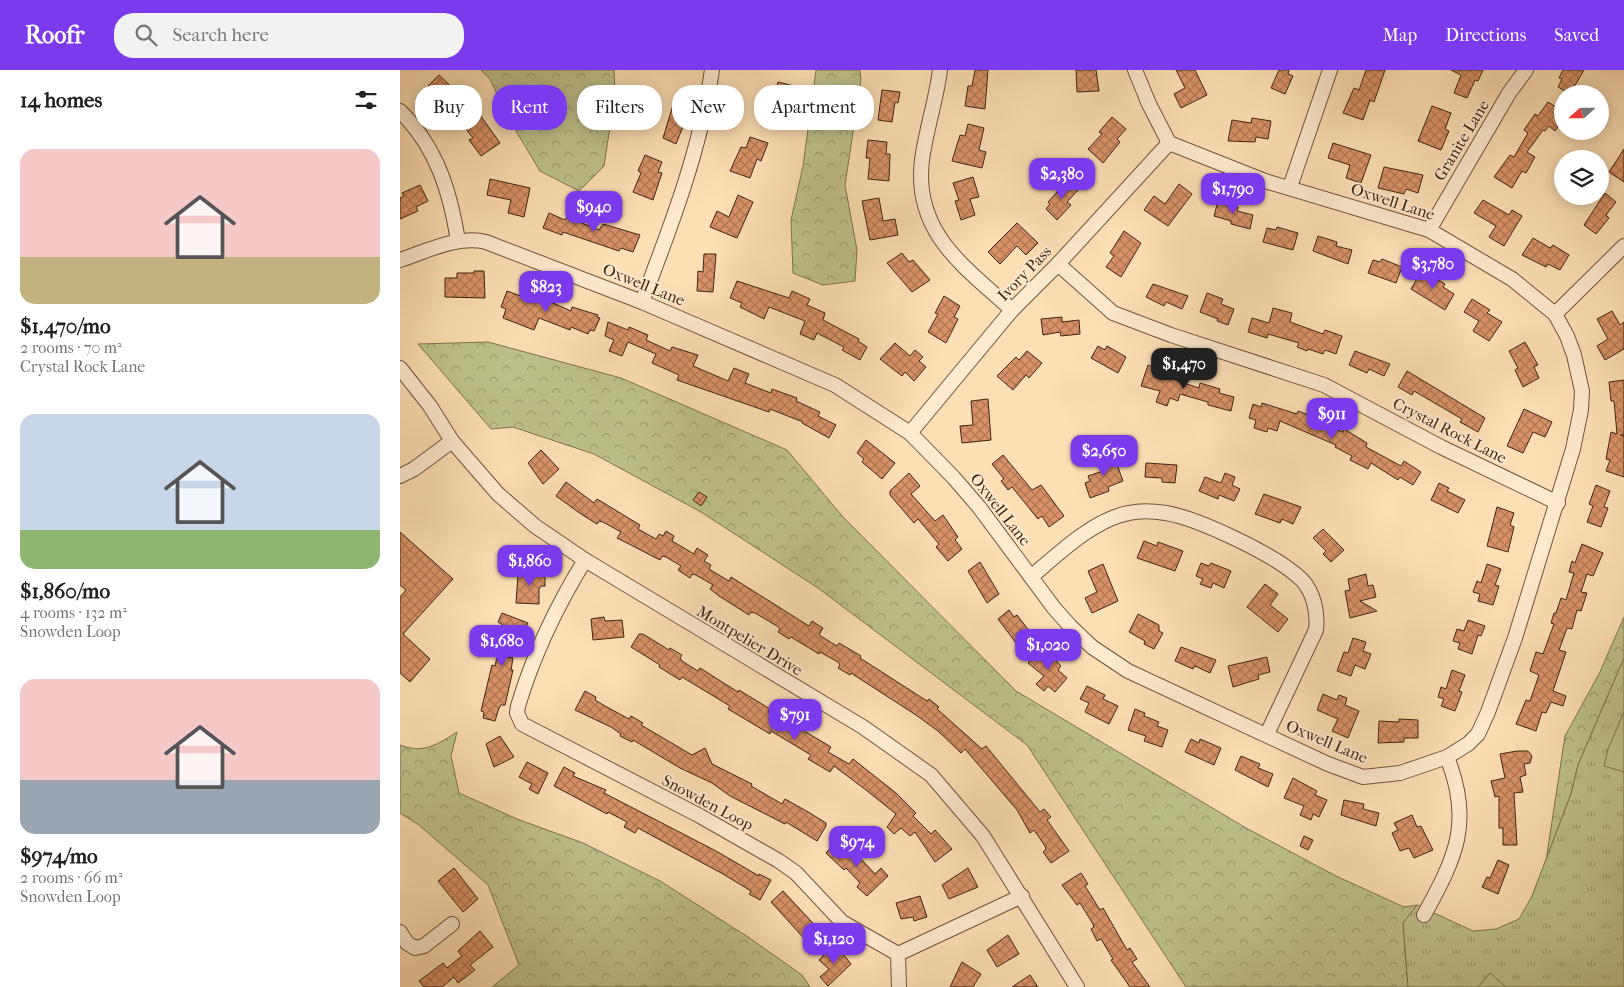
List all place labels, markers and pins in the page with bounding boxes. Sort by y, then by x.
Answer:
pin: $2,380 [1021,158,1103,200]
pin: $1,790 [1192,172,1274,215]
pin: $940 [564,190,624,233]
pin: $3,780 [1392,248,1474,290]
pin: $823 [516,270,576,313]
pin: $1,470 [1143,348,1225,390]
pin: $911 [1302,398,1362,440]
pin: $2,650 [1063,434,1145,477]
pin: $1,860 [489,544,571,587]
pin: $1,680 [461,624,543,667]
pin: $1,020 [1007,628,1089,671]
pin: $791 [765,698,825,741]
pin: $974 [827,826,887,868]
pin: $1,120 [793,922,875,965]

